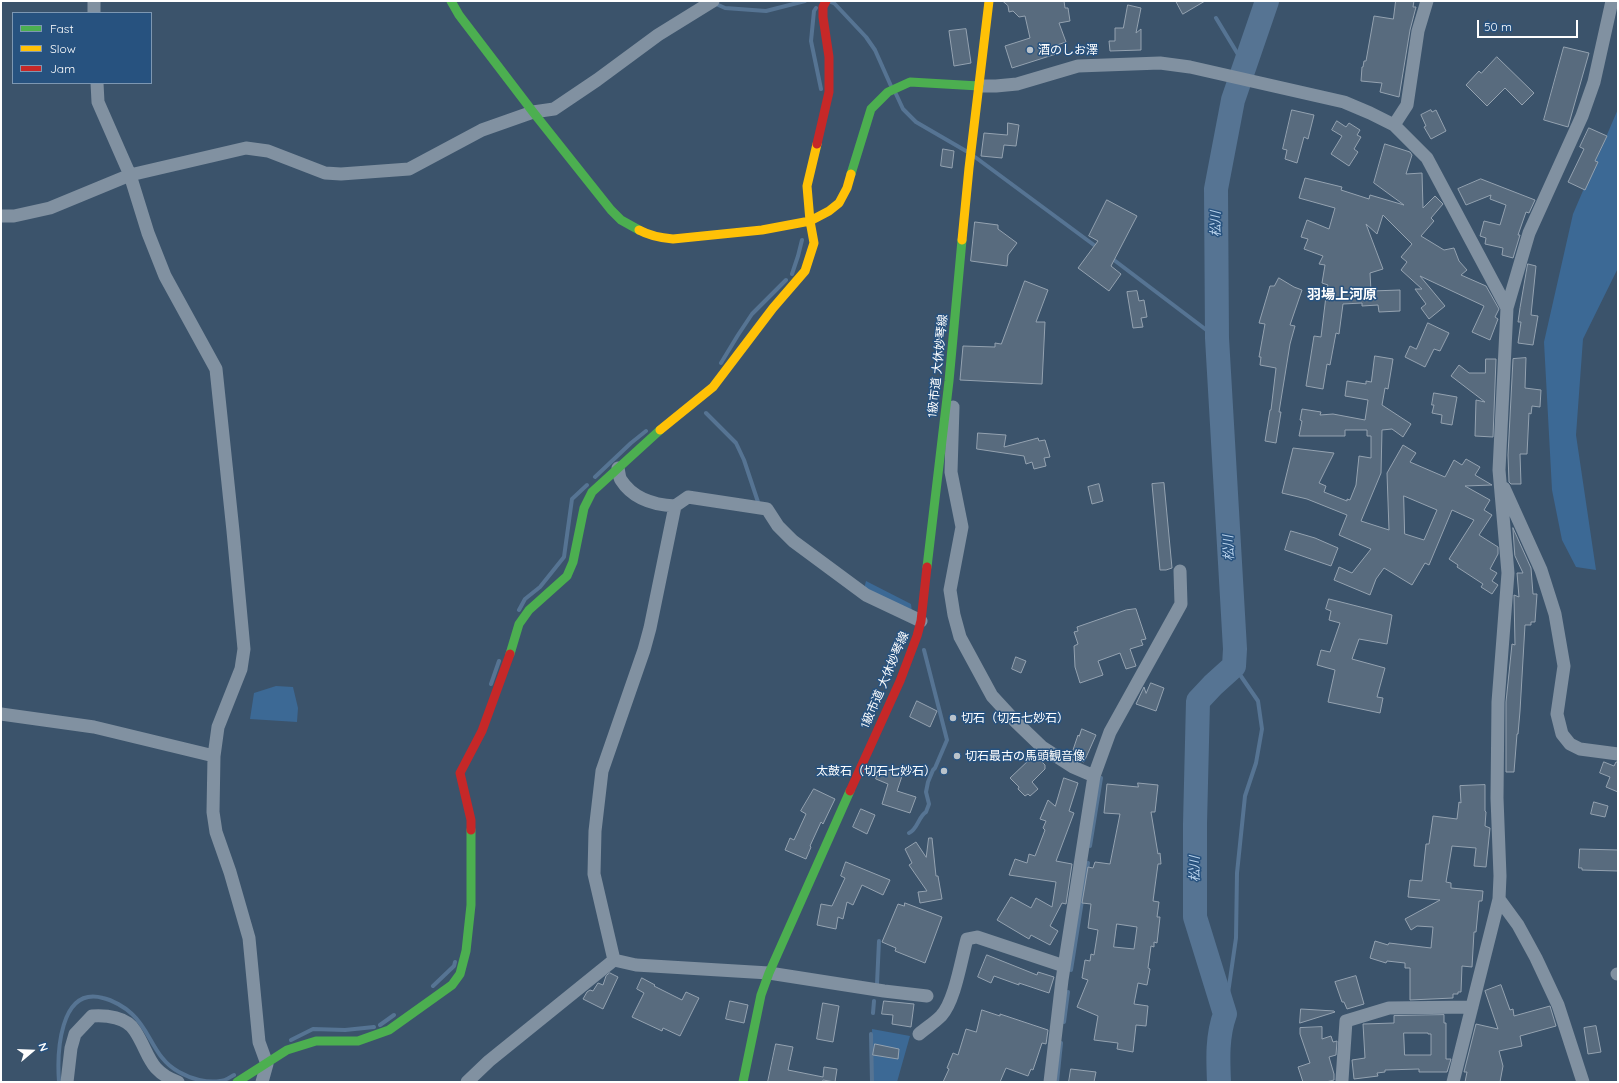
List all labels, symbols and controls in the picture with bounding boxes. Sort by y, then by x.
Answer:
legend [12,12,152,84]
scale bar [1479,12,1580,38]
text: 50 m [1484,19,1512,34]
text: Fast [50,21,74,36]
text: Slow [50,41,76,56]
place label: 酒のしお澤 [1038,43,1098,57]
marker: 酒のしお澤 [1025,45,1035,55]
text: Jam [50,61,75,76]
water label: 松川 [1208,211,1224,237]
district label: 羽場上河原 [1307,287,1377,303]
street label: 1級市道 大休妙琴線 [925,314,951,418]
water label: 松川 [1221,535,1237,561]
street label: 1級市道 大休妙琴線 [858,629,912,731]
place label: 切石（切石七妙石） [961,711,1069,725]
marker: 切石（切石七妙石） [948,713,958,723]
place label: 切石最古の馬頭観音像 [965,749,1085,763]
marker: 切石最古の馬頭観音像 [952,751,962,761]
place label: 太鼓石（切石七妙石） [816,764,936,778]
marker: 太鼓石（切石七妙石） [939,766,949,776]
water label: 松川 [1187,856,1203,882]
north arrow [12,1031,52,1071]
text: N [35,1041,51,1053]

